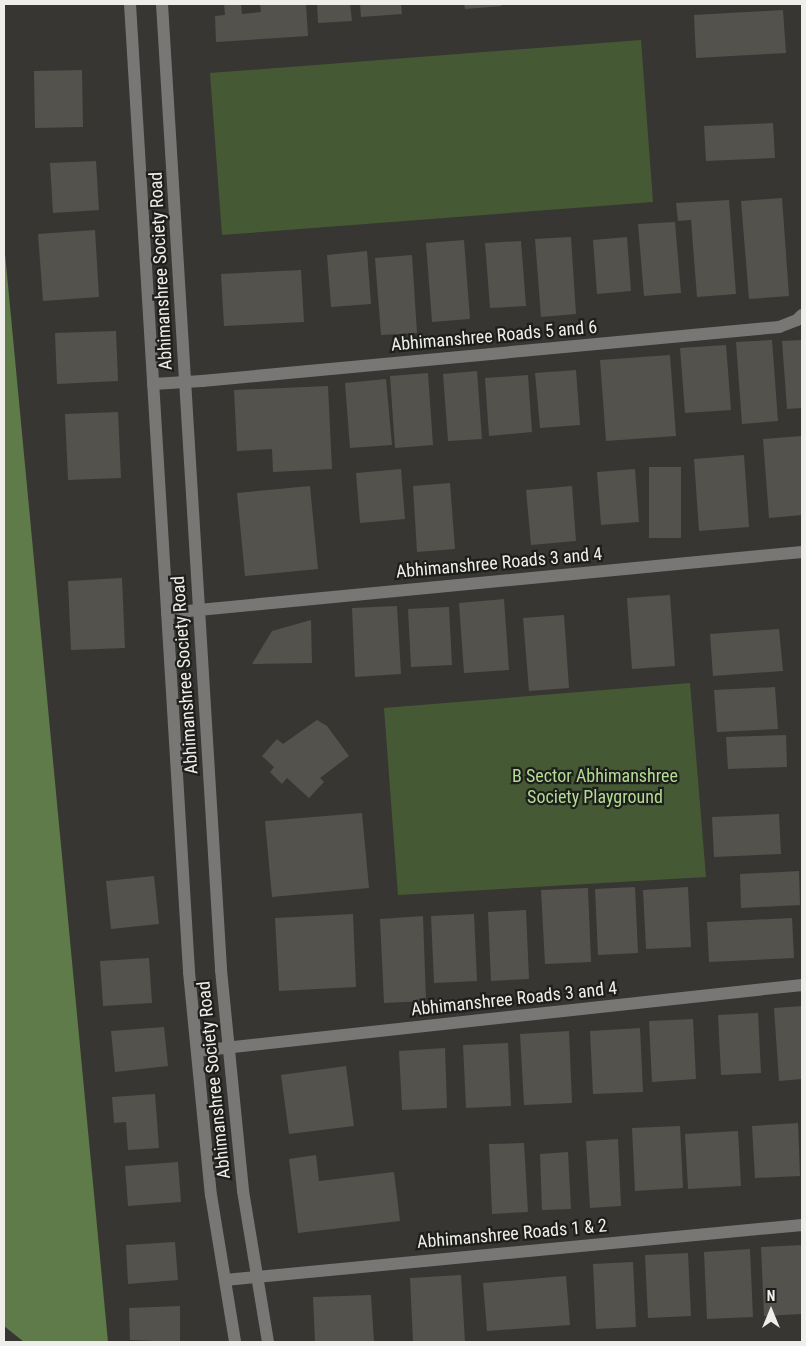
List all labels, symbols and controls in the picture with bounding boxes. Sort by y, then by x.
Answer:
street label: Abhimanshree Society Road [145,171,177,371]
street label: Abhimanshree Roads 5 and 6 [390,316,598,356]
street label: Abhimanshree Roads 3 and 4 [395,543,603,583]
street label: Abhimanshree Society Road [167,575,203,775]
park label: B Sector Abhimanshree Society Playground [512,766,678,809]
street label: Abhimanshree Roads 3 and 4 [410,977,618,1021]
street label: Abhimanshree Society Road [193,980,235,1180]
street label: Abhimanshree Roads 1 & 2 [416,1215,608,1253]
north arrow [746,1286,796,1336]
text: N [767,1288,775,1304]

